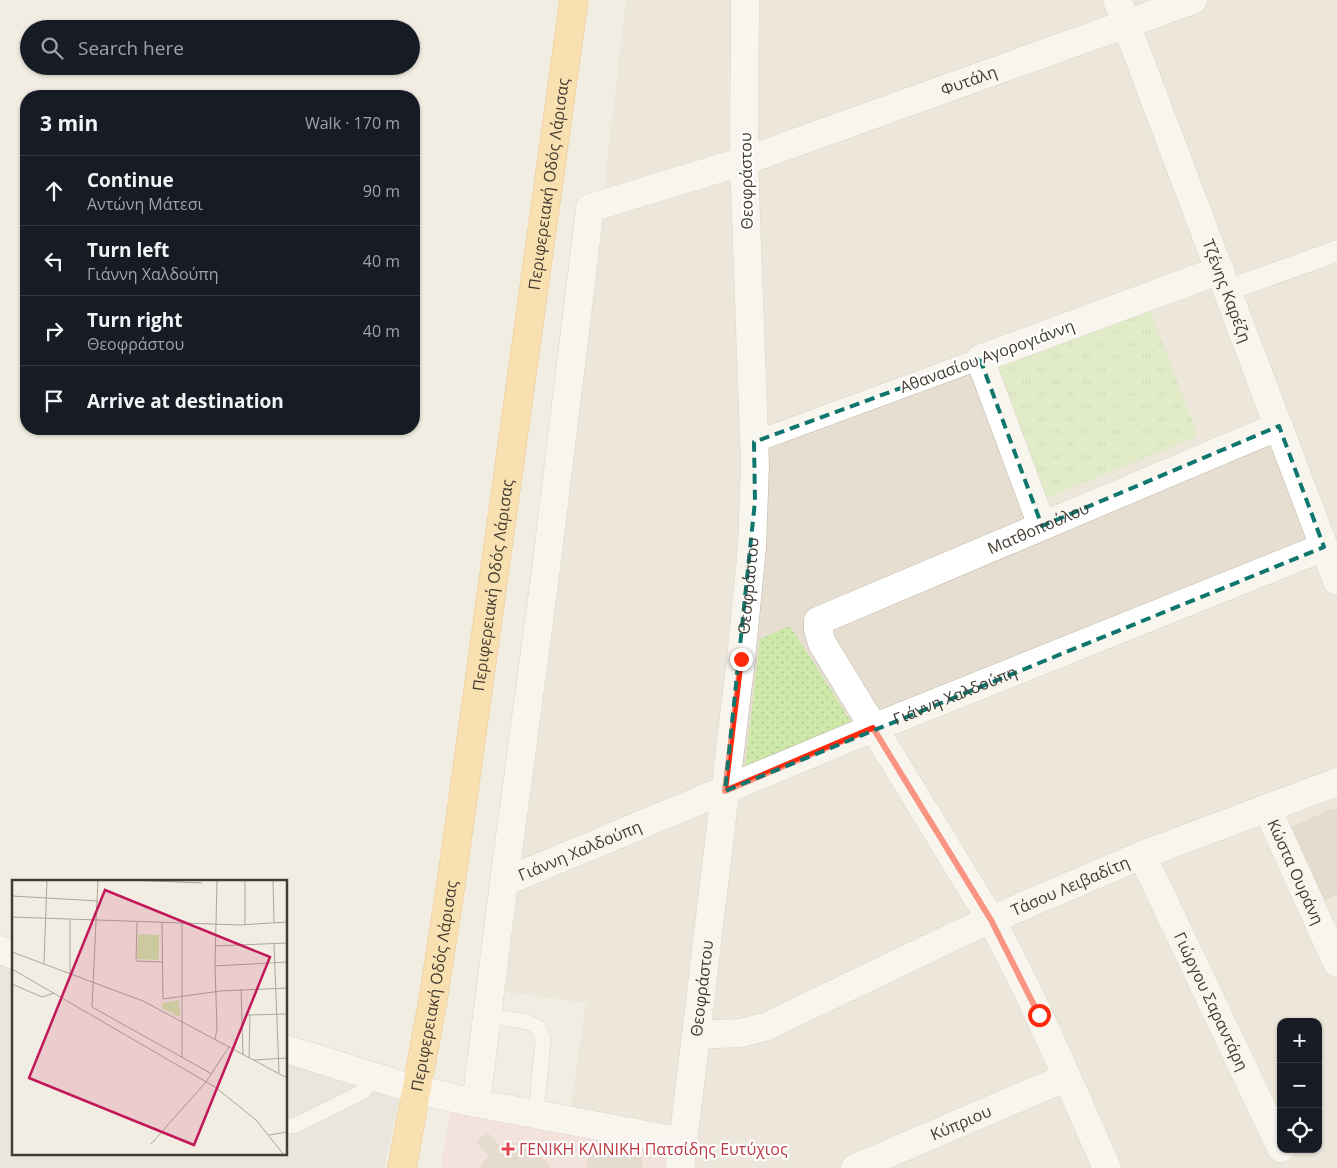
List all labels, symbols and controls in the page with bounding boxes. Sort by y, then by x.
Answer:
search box [20,20,420,75]
icon: search [38,34,66,62]
text: Search here [78,35,184,61]
street label: Φυτάλη [938,60,1000,101]
street label: Περιφερειακή Οδός Λάρισας [523,76,574,291]
text: 3 min [40,109,98,137]
text: Walk · 170 m [305,112,400,134]
street label: Θεοφράστου [734,132,758,230]
text: Continue [87,167,174,193]
icon: ahead [40,177,68,205]
text: 90 m [363,180,400,202]
text: Αντώνη Μάτεσι [87,193,203,215]
street label: Τζένης Καρέζη [1198,236,1257,346]
text: Turn left [87,237,169,263]
icon: left [40,247,68,275]
text: 40 m [363,250,400,272]
text: Γιάννη Χαλδούπη [87,263,219,285]
text: Turn right [87,307,182,333]
street label: Αθανασίου Αγορογιάννη [897,314,1077,398]
icon: right [40,317,68,345]
text: 40 m [363,320,400,342]
text: Θεοφράστου [87,333,184,355]
icon: arrive [40,387,68,415]
text: Arrive at destination [87,388,284,414]
street label: Περιφερειακή Οδός Λάρισας [467,477,518,692]
street label: Ματθοπούλου [984,497,1092,559]
street label: Θεοφράστου [732,537,763,636]
route end [730,648,753,671]
street label: Γιάννη Χαλδούπη [890,660,1020,730]
street label: Γιάννη Χαλδούπη [515,815,645,886]
street label: Κώστα Ουράνη [1262,816,1329,928]
street label: Τάσου Λειβαδίτη [1007,851,1133,921]
street label: Περιφερειακή Οδός Λάρισας [405,878,462,1093]
inset map [12,880,288,1156]
street label: Γιώργου Σαραντάρη [1169,928,1254,1074]
street label: Θεοφράστου [685,939,718,1038]
route start [1028,1004,1051,1027]
map controls [1277,1018,1322,1153]
button: + [1277,1018,1322,1063]
button: − [1277,1063,1322,1108]
street label: Κύπριου [927,1100,995,1145]
button: locate [1277,1108,1322,1153]
place label: ΓΕΝΙΚΗ ΚΛΙΝΙΚΗ Πατσίδης Ευτύχιος [519,1138,788,1160]
marker: ΓΕΝΙΚΗ ΚΛΙΝΙΚΗ Πατσίδης Ευτύχιος [501,1142,515,1156]

